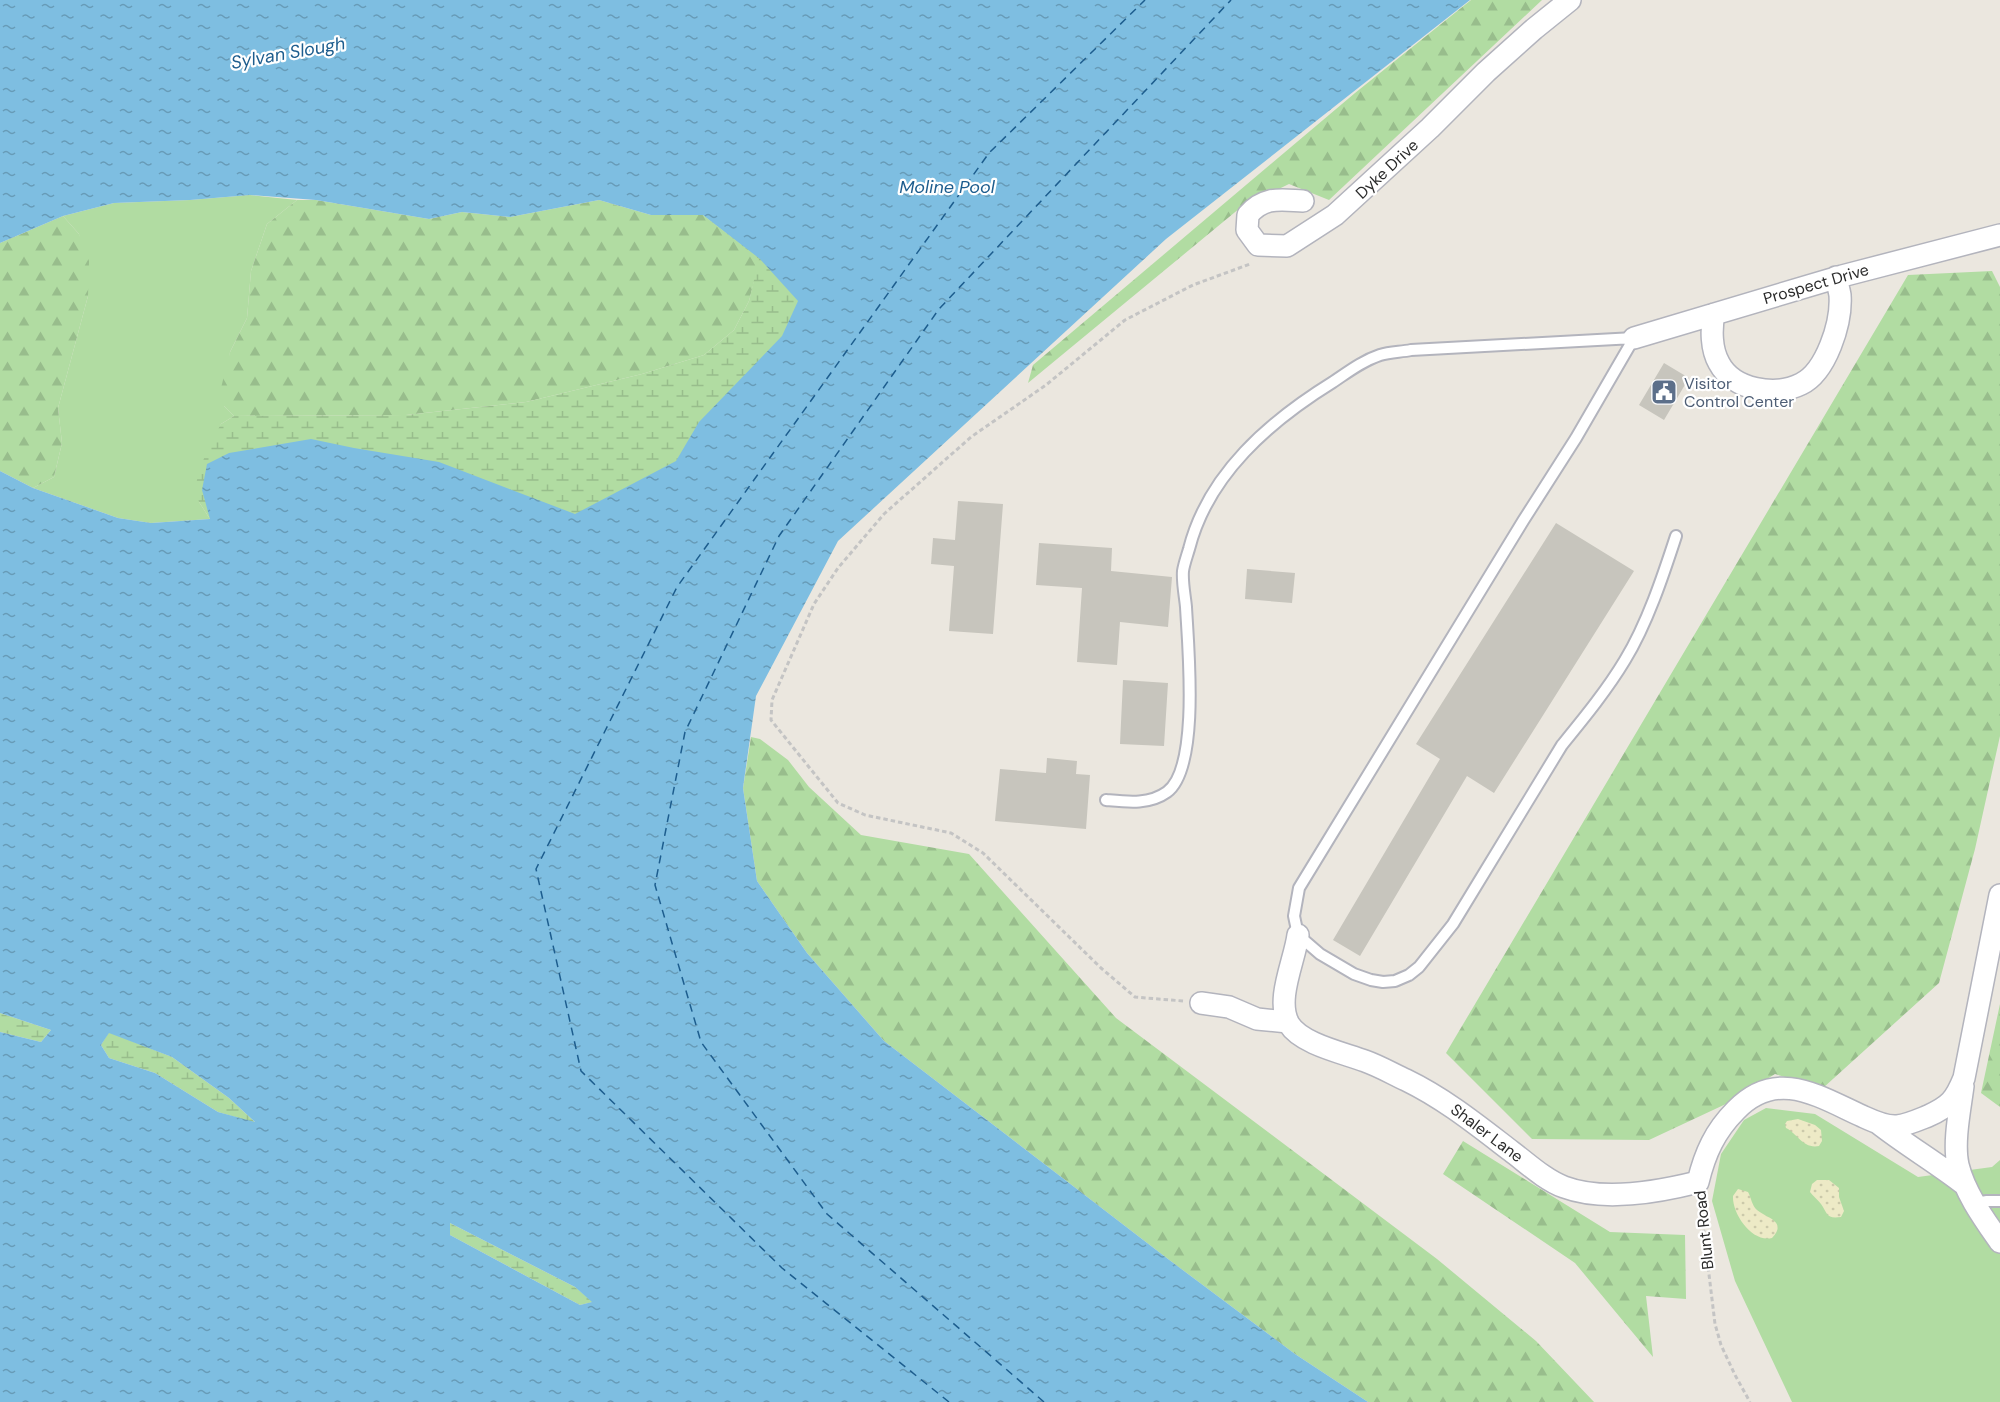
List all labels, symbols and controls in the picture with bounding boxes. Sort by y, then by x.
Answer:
water label: Sylvan Slough [229,31,347,75]
street label: Dyke Drive [1351,135,1423,203]
water label: Moline Pool [899,175,996,199]
street label: Prospect Drive [1761,259,1871,309]
place label: Visitor Control Center [1684,373,1794,412]
public building icon: Visitor Control Center [1649,377,1679,407]
street label: Shaler Lane [1447,1099,1527,1167]
street label: Blunt Road [1689,1189,1719,1271]

